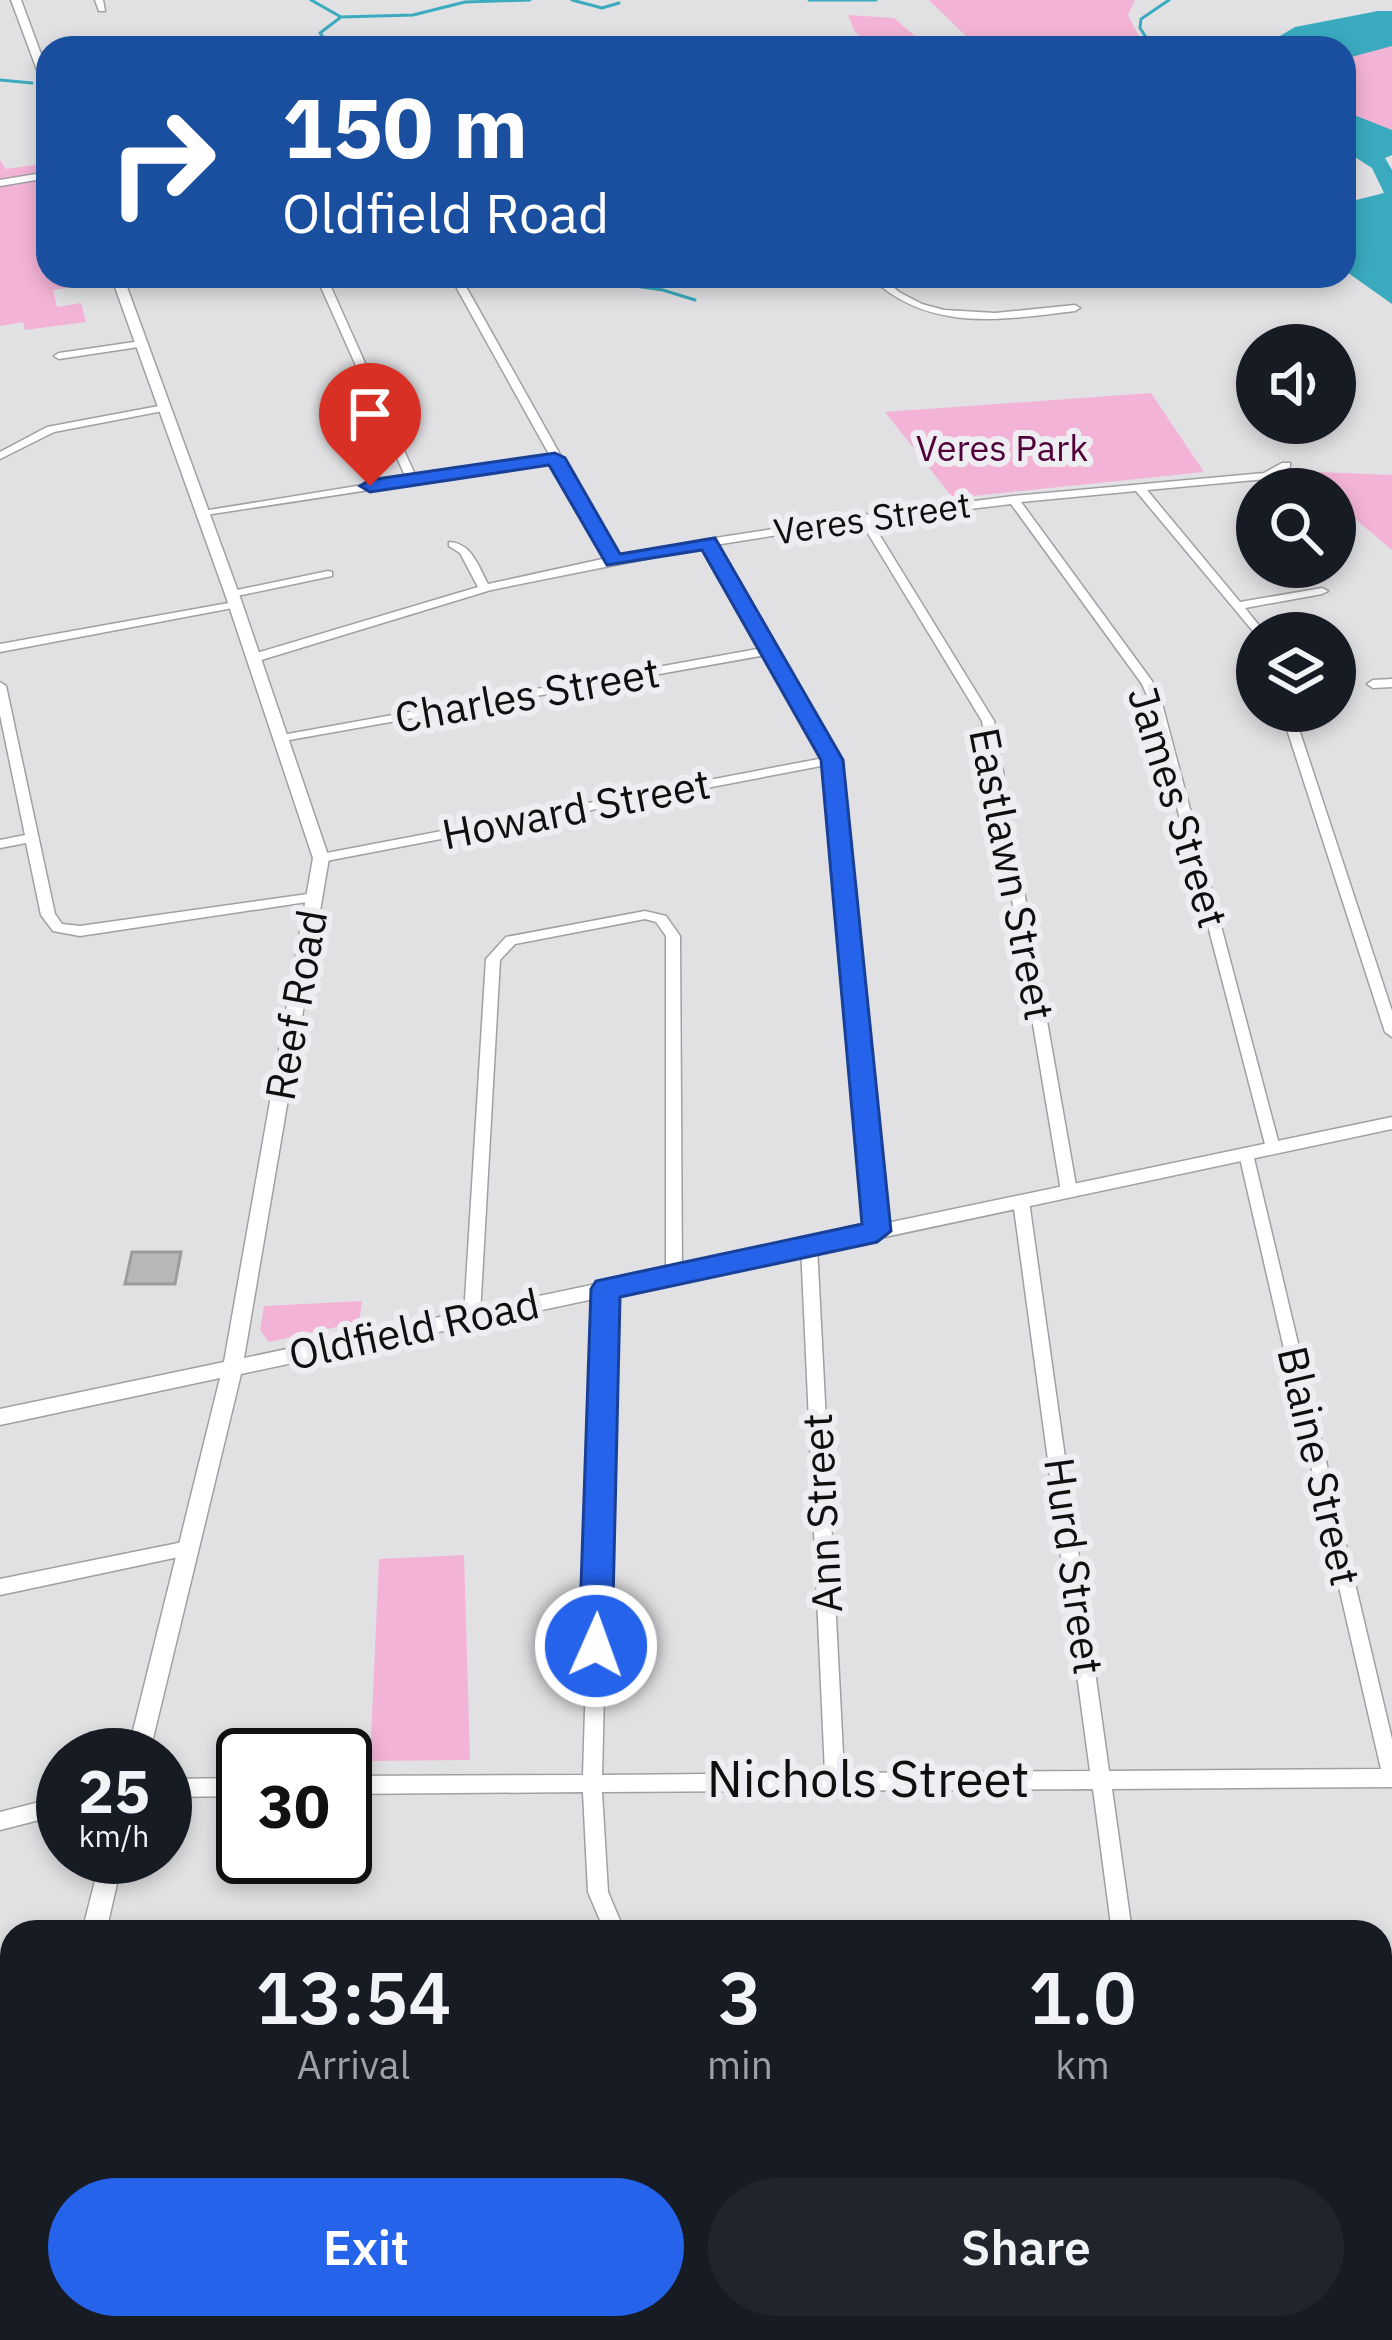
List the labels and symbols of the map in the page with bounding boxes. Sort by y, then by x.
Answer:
pin [319,363,421,486]
park label: Veres Park [916,424,1088,471]
street label: Veres Street [771,480,973,555]
street label: Charles Street [390,644,664,745]
street label: James Street [1116,680,1241,934]
street label: Eastlawn Street [957,723,1068,1025]
street label: Howard Street [437,756,715,861]
street label: Reef Road [252,905,339,1104]
street label: Oldfield Road [284,1275,544,1382]
street label: Blaine Street [1265,1341,1374,1591]
street label: Ann Street [789,1412,854,1614]
street label: Hurd Street [1032,1454,1117,1678]
position arrow [533,1583,659,1709]
speed limit sign: 30 [216,1728,372,1884]
street label: Nichols Street [707,1745,1029,1811]

